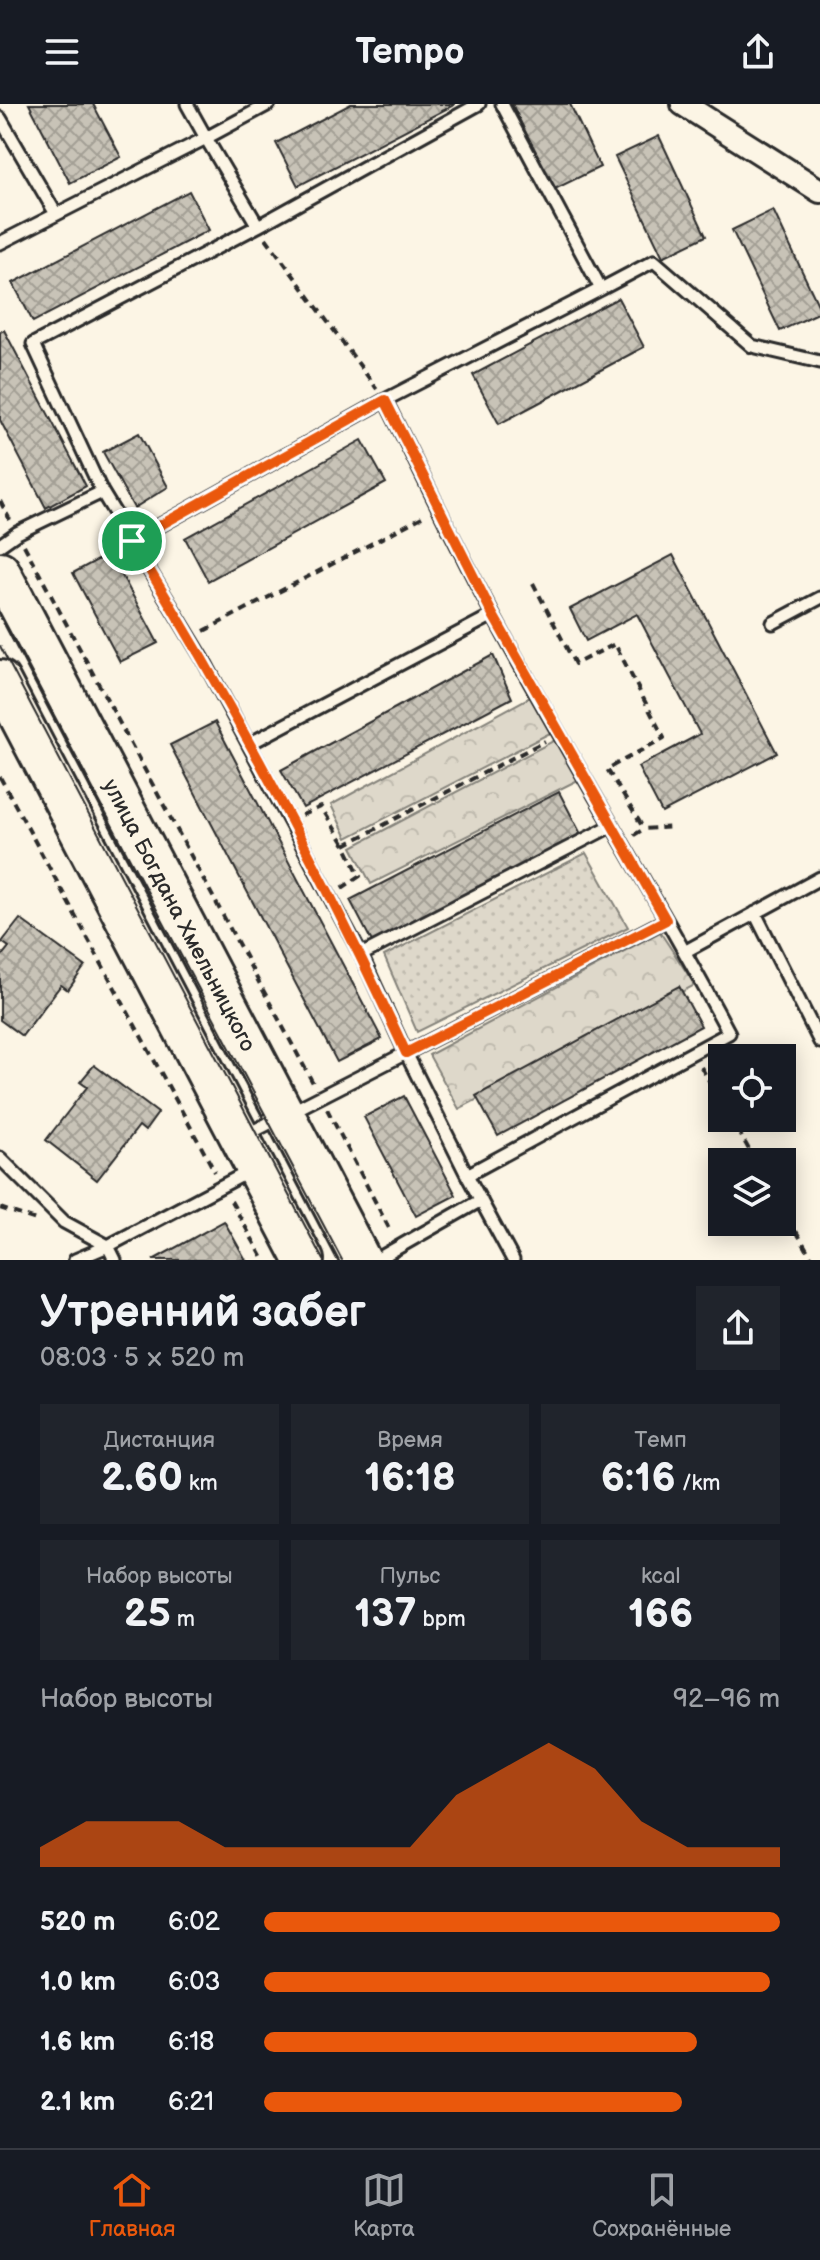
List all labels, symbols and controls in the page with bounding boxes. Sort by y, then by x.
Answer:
icon: menu [40,30,84,74]
icon: share [736,30,780,74]
text: Tempo [355,31,465,74]
pin [98,507,166,575]
icon: arrive [110,519,154,563]
street label: улица Богдана Хмельницкого [96,775,261,1056]
map controls [708,1044,796,1236]
button: locate [708,1044,796,1132]
button: layers [708,1148,796,1236]
text: Утренний забег [40,1286,366,1339]
button: share [696,1286,780,1370]
text: 08:03 · 5 × 520 m [40,1343,244,1374]
text: Дистанция [104,1427,215,1454]
text: Время [377,1427,443,1454]
text: Темп [635,1427,687,1454]
text: 2.60 [101,1454,183,1502]
text: 16:18 [364,1454,456,1502]
text: 6:16 [601,1454,676,1502]
text: km [183,1470,218,1497]
text: /km [676,1470,721,1497]
text: Набор высоты [86,1563,233,1590]
text: Пульс [380,1563,440,1590]
text: kcal [641,1563,680,1590]
text: 25 [124,1590,171,1638]
text: 137 [354,1590,416,1638]
text: 166 [628,1590,693,1638]
text: m [171,1606,195,1633]
text: bpm [416,1606,466,1633]
text: Набор высоты [40,1684,213,1715]
text: 92–96 m [673,1684,780,1715]
text: 520 m [40,1907,116,1938]
text: 6:02 [168,1907,220,1938]
text: 1.0 km [40,1967,116,1998]
text: 6:03 [168,1967,220,1998]
text: 1.6 km [40,2027,115,2058]
text: 6:18 [168,2027,214,2058]
text: 2.1 km [40,2087,115,2118]
text: 6:21 [168,2087,214,2118]
tab: Главная [89,2168,176,2243]
tab: Карта [353,2168,415,2243]
tab: Сохранённые [592,2168,731,2243]

